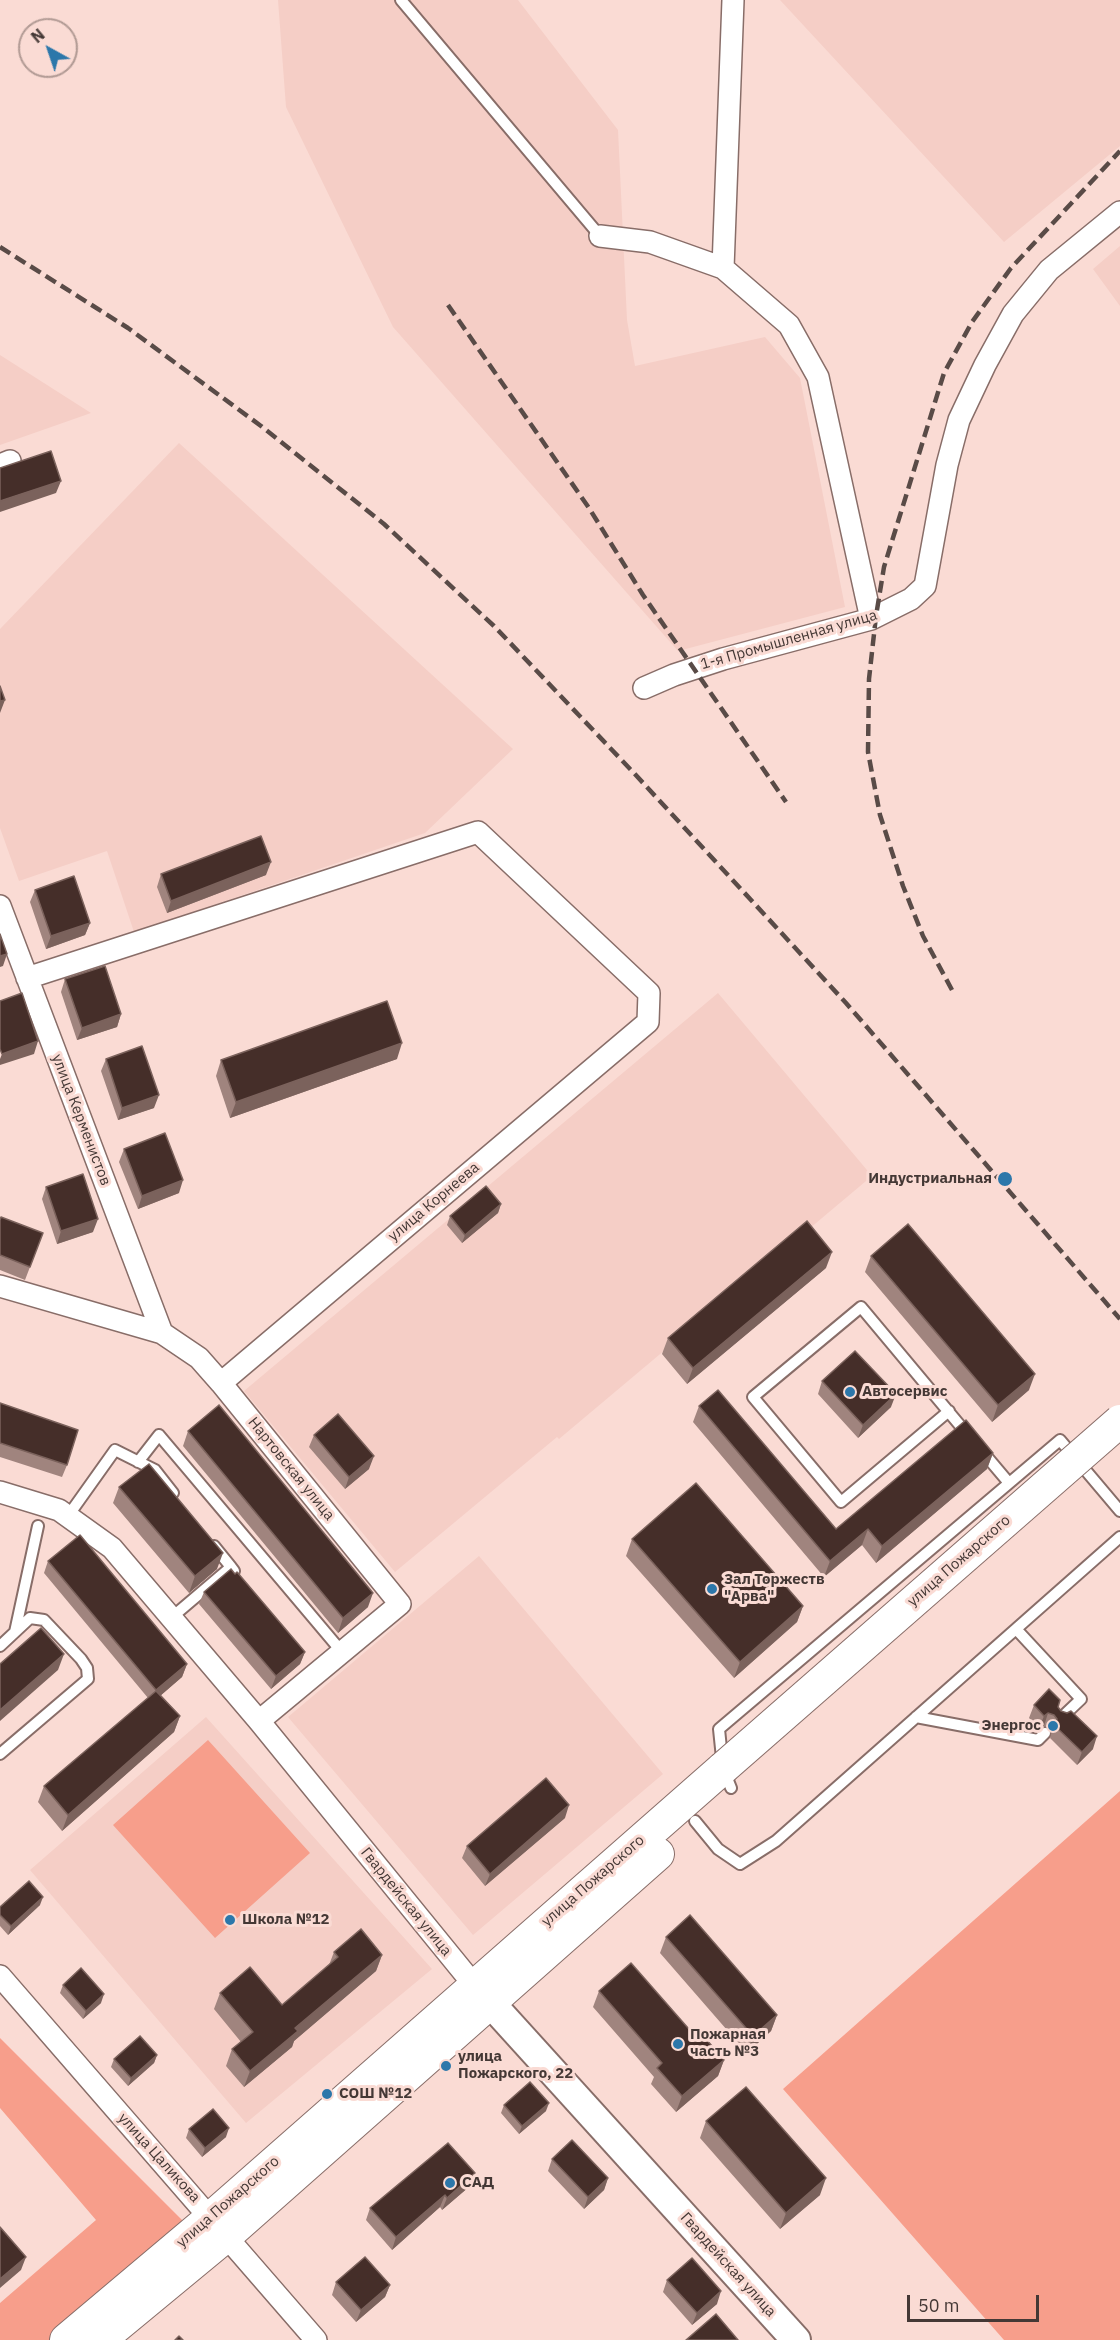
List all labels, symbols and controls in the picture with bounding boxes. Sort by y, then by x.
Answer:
north arrow [18,18,78,78]
text: N [27,24,49,47]
street label: 1-я Промышленная улица [699,606,879,674]
street label: улица Керменистов [48,1052,114,1188]
street label: улица Корнеева [385,1159,483,1245]
place label: Индустриальная [868,1170,992,1188]
marker: Индустриальная [996,1170,1014,1188]
place label: Автосервис [862,1383,947,1401]
marker: Автосервис [843,1385,857,1399]
street label: Нартовская улица [244,1414,338,1524]
street label: улица Пожарского [904,1511,1014,1611]
place label: Зал Торжеств "Арва" [724,1571,825,1606]
marker: Зал Торжеств "Арва" [705,1582,719,1596]
place label: Энергос [981,1717,1041,1735]
marker: Энергос [1046,1719,1060,1733]
street label: улица Пожарского [538,1831,648,1931]
street label: Гвардейская улица [357,1844,455,1960]
place label: Школа №12 [242,1911,330,1929]
marker: Школа №12 [223,1913,237,1927]
place label: Пожарная часть №3 [690,2026,766,2061]
marker: Пожарная часть №3 [671,2037,685,2051]
place label: улица Пожарского, 22 [458,2048,573,2083]
marker: улица Пожарского, 22 [439,2059,453,2073]
place label: СОШ №12 [339,2085,412,2103]
marker: СОШ №12 [320,2087,334,2101]
street label: улица Цаликова [114,2110,204,2206]
street label: улица Пожарского [173,2152,283,2252]
place label: САД [462,2174,494,2192]
marker: САД [443,2176,457,2190]
street label: Гвардейская улица [676,2209,780,2321]
scale bar [910,2283,1042,2321]
text: 50 m [918,2294,960,2317]

